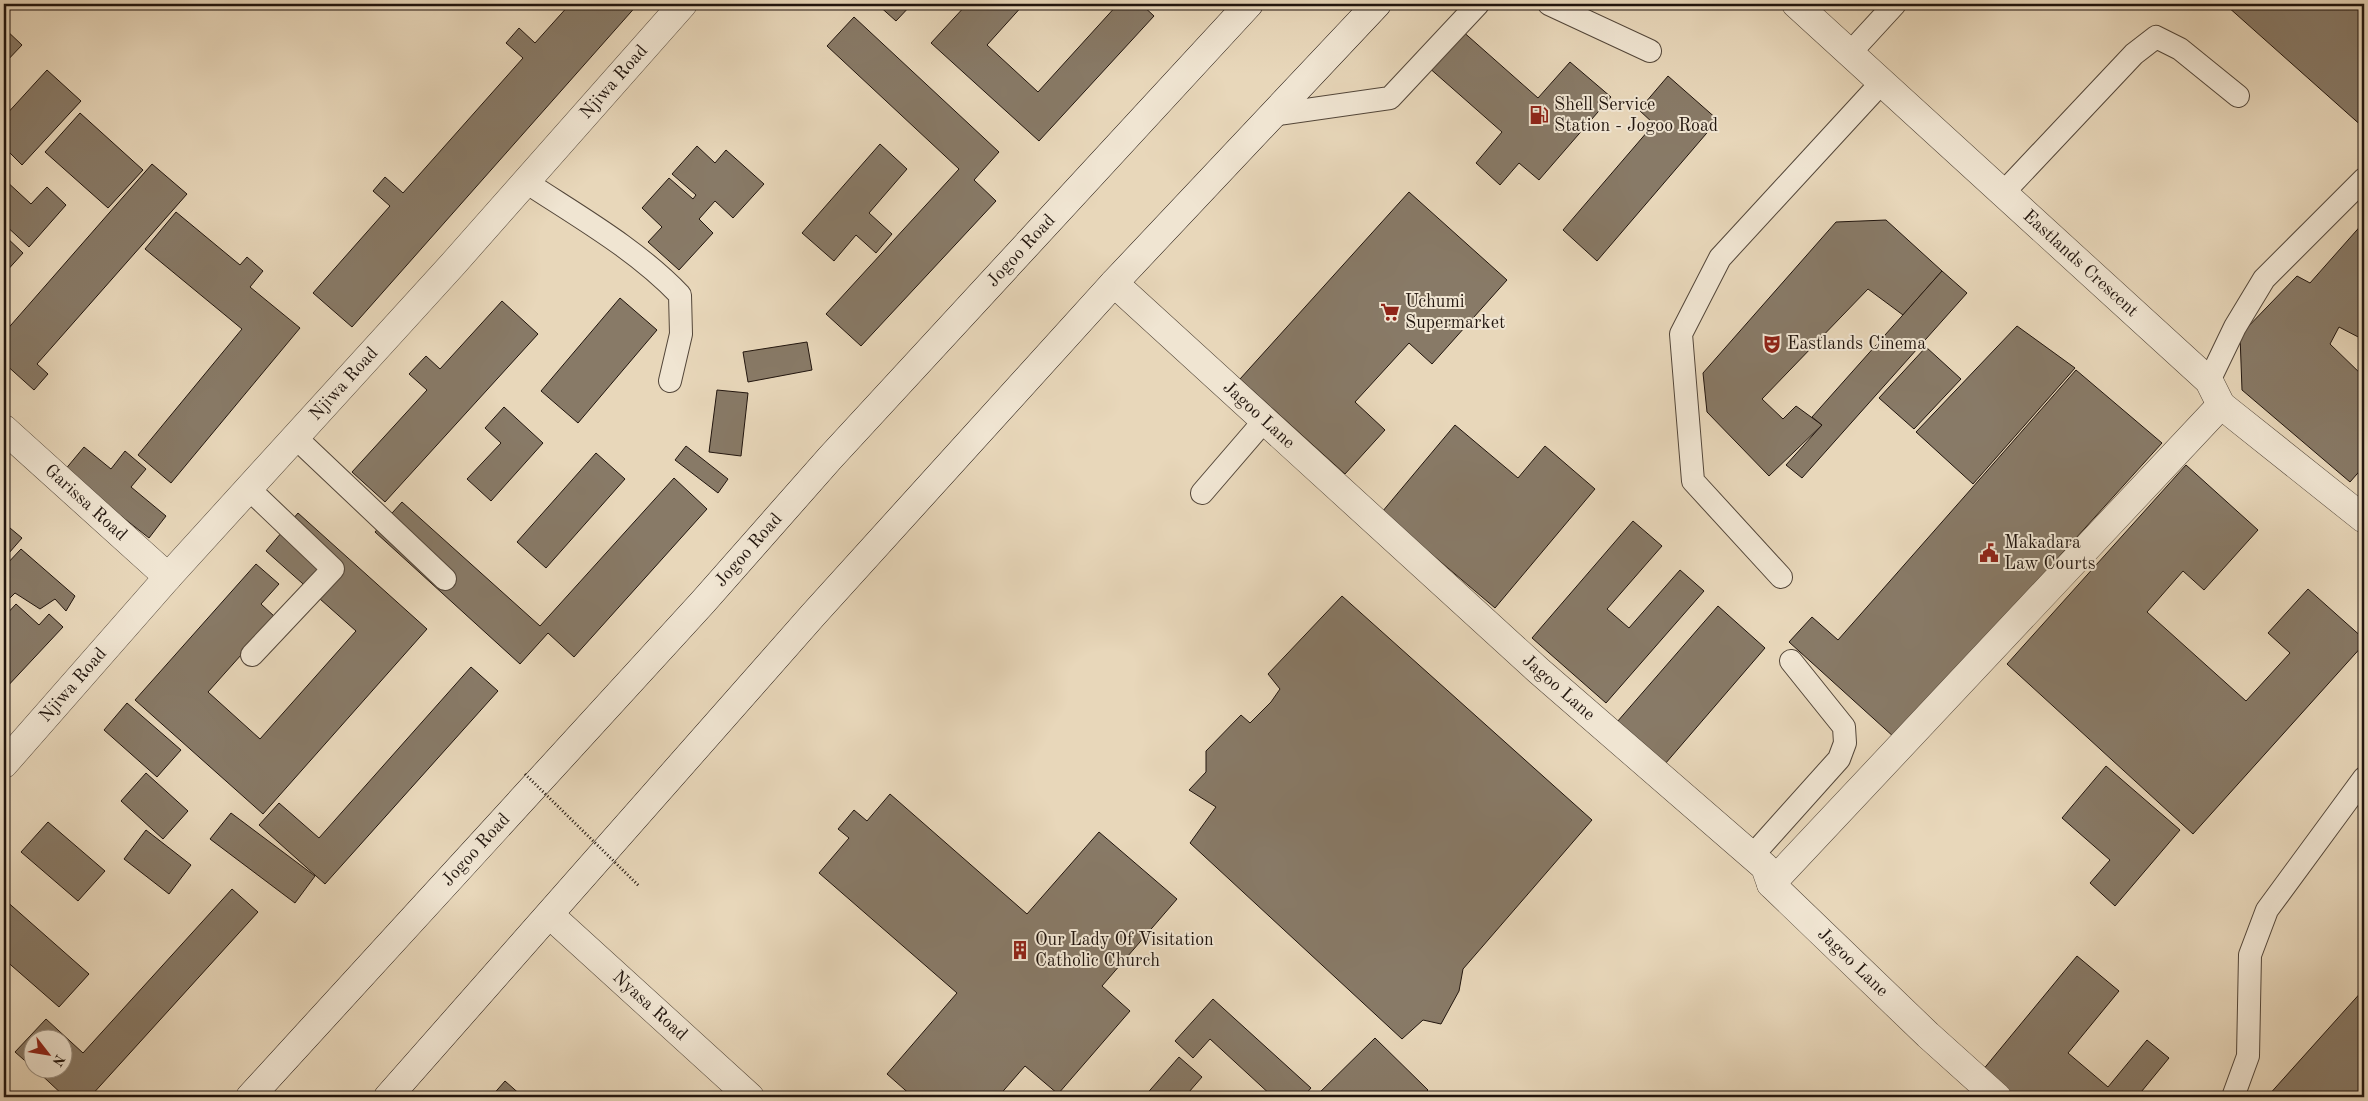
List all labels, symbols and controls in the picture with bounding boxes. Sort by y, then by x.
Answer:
street label: Njiwa Road [577,42,651,122]
place label: Shell Service Station - Jogoo Road [1554,96,1718,135]
fuel station icon: Shell Service Station - Jogoo Road [1528,104,1550,126]
street label: Eastlands Crescent [2019,207,2141,320]
street label: Jogoo Road [984,211,1059,290]
place label: Uchumi Supermarket [1405,293,1505,332]
supermarket icon: Uchumi Supermarket [1379,301,1401,323]
theatre icon: Eastlands Cinema [1761,333,1783,355]
place label: Eastlands Cinema [1787,335,1926,353]
street label: Njiwa Road [306,344,382,424]
street label: Jagoo Lane [1219,378,1298,452]
street label: Garissa Road [41,461,130,544]
street label: Jogoo Road [712,510,786,591]
place label: Makadara Law Courts [2004,534,2096,573]
public building icon: Makadara Law Courts [1978,542,2000,564]
street label: Njiwa Road [36,645,110,726]
street label: Jagoo Lane [1518,651,1598,724]
street label: Jogoo Road [439,810,514,890]
street label: Jagoo Lane [1814,925,1891,1000]
place label: Our Lady Of Visitation Catholic Church [1035,931,1214,970]
building icon: Our Lady Of Visitation Catholic Church [1009,939,1031,961]
street label: Nyasa Road [609,968,691,1044]
north arrow [22,1028,72,1078]
text: N [49,1052,67,1069]

